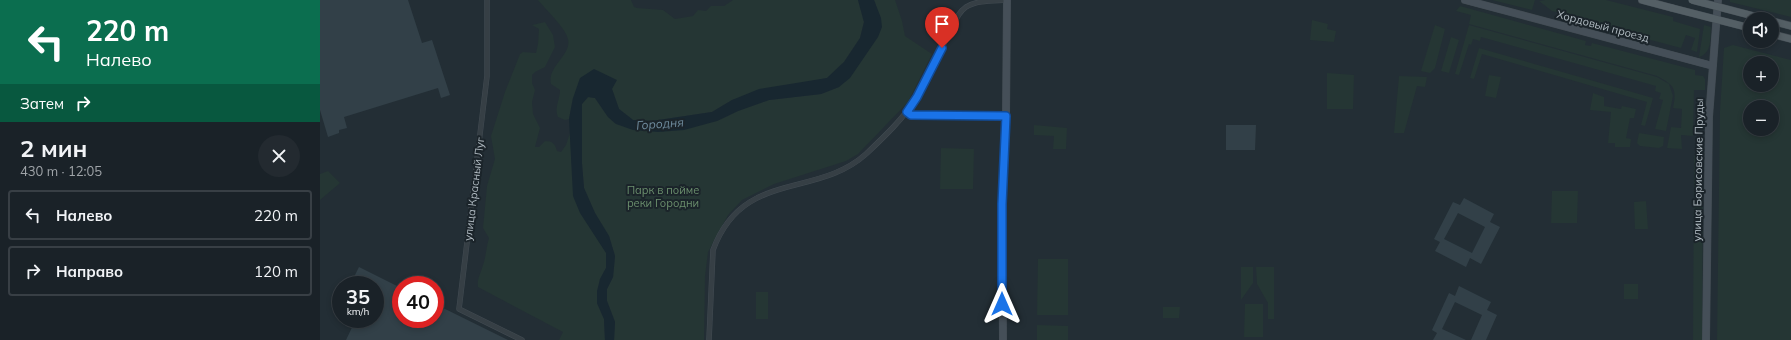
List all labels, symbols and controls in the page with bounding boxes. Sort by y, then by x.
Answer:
pin [925,7.0,959,48]
street label: Хордовый проезд [1555,7,1651,45]
map controls [1743,12,1779,136]
button: sound [1743,12,1779,48]
text: 220 m [86,13,169,48]
icon: arrive [931,13,953,35]
icon: left [20,16,72,68]
text: Налево [86,48,152,71]
button: + [1743,56,1779,92]
icon: right [72,92,94,114]
text: Затем [20,94,64,113]
street label: улица Борисовские Пруды [1690,98,1706,242]
button: − [1743,100,1779,136]
water label: Городня [636,114,685,133]
text: 2 мин [20,133,87,163]
button: close [258,135,300,177]
street label: улица Красный Луг [461,136,487,242]
text: 430 m · 12:05 [20,163,102,179]
park label: Парк в пойме реки Городни [627,183,699,210]
icon: left [22,204,44,226]
text: Налево [56,206,112,225]
text: 220 m [254,206,298,225]
icon: right [22,260,44,282]
text: Направо [56,262,123,281]
text: 120 m [254,262,298,281]
speed limit sign: 40 [392,276,444,328]
position arrow [981,283,1023,325]
text: 35 [346,284,370,309]
text: km/h [347,305,369,318]

